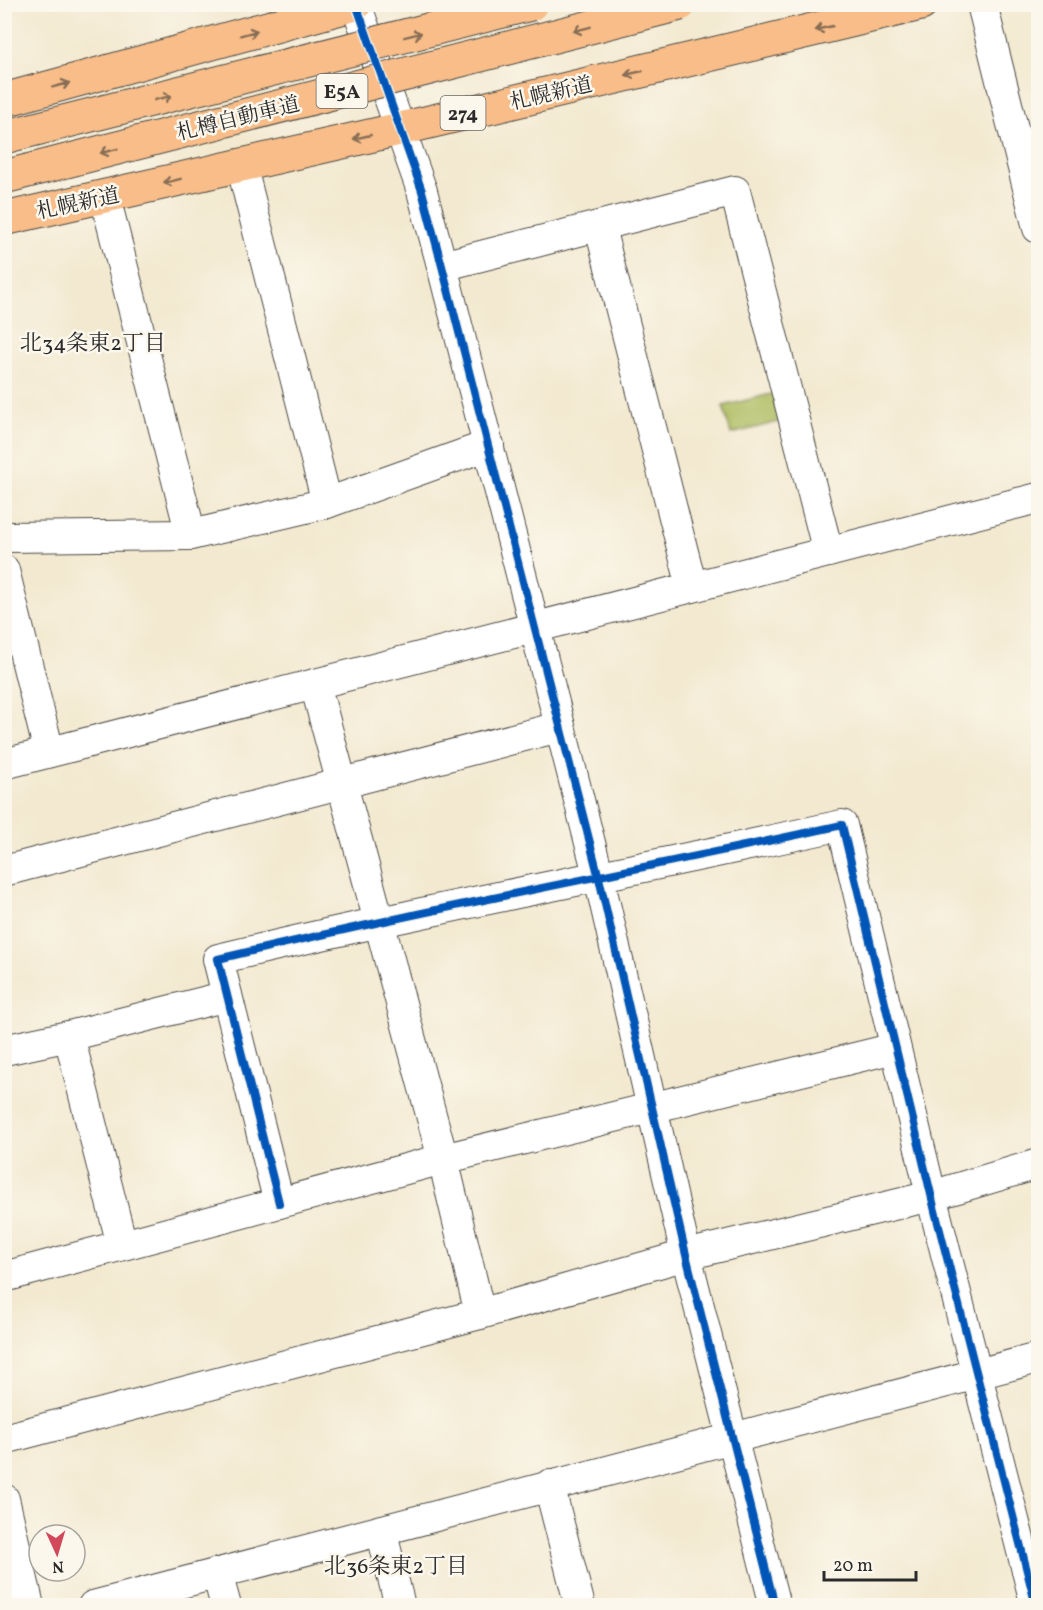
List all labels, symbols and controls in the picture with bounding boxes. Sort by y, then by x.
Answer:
one-way arrow [814,22,833,34]
one-way arrow [573,24,592,36]
one-way arrow [239,27,258,39]
one-way arrow [403,28,422,40]
one-way arrow [625,67,644,79]
street label: 札幌新道 [507,71,596,118]
road number: E5A [316,74,368,108]
one-way arrow [51,78,70,90]
street label: 札樽自動車道 [174,90,303,149]
one-way arrow [153,91,172,103]
road number: 274 [440,96,486,130]
one-way arrow [353,132,373,143]
one-way arrow [100,145,119,157]
one-way arrow [163,175,182,187]
street label: 札幌新道 [34,182,122,227]
district label: 北34条東2丁目 [20,329,166,360]
north arrow [27,1523,87,1583]
scale bar [824,1544,916,1582]
district label: 北36条東2丁目 [324,1552,468,1583]
text: 20 m [833,1554,873,1579]
text: N [51,1555,64,1577]

